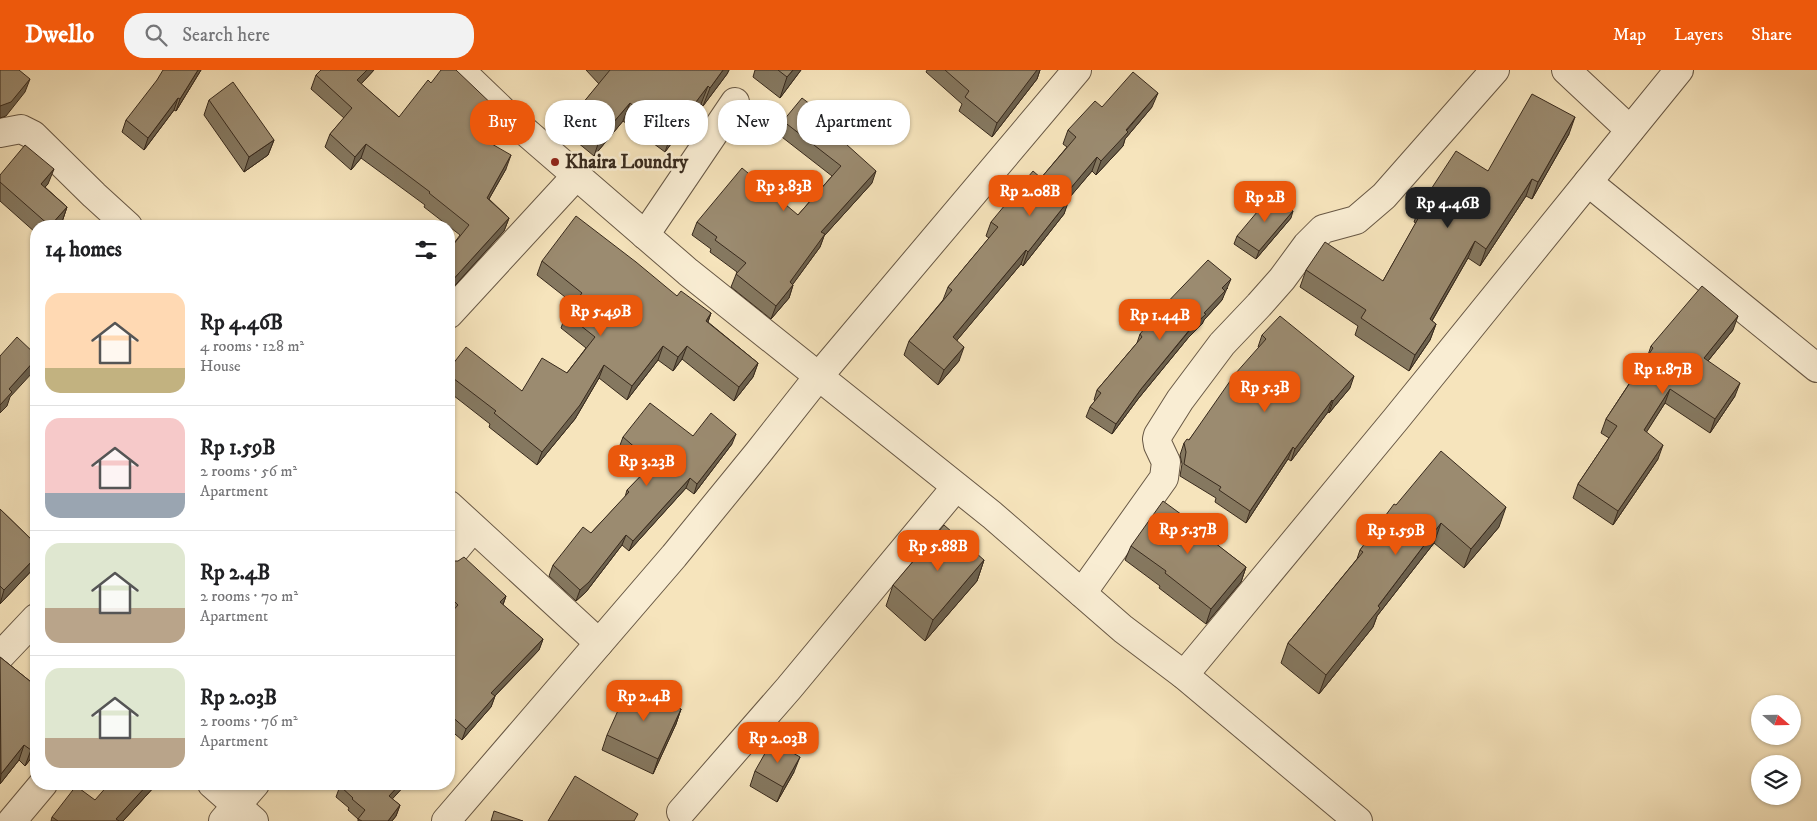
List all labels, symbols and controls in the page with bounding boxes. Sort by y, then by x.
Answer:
search box [124,13,474,58]
text: Dwello [25,20,94,50]
icon: search [142,21,170,49]
text: Search here [182,24,270,47]
text: Map [1613,24,1646,46]
text: Layers [1674,24,1723,46]
text: Share [1751,24,1792,46]
chip: Buy [470,100,535,145]
chip: Rent [545,100,615,145]
chip: Filters [625,100,708,145]
chip: New [718,100,787,145]
chip: Apartment [797,100,910,145]
place label: Khaira Loundry [565,151,689,174]
marker: Khaira Loundry [549,156,561,168]
pin: Rp 3.83B [732,170,836,212]
pin: Rp 2.08B [978,174,1082,217]
text: Rp 3.83B [756,176,812,196]
pin: Rp 2B [1230,180,1300,223]
text: Rp 2.08B [1000,181,1060,201]
pin: Rp 4.46B [1396,186,1500,229]
text: Rp 2B [1245,187,1285,207]
text: Rp 4.46B [1416,193,1480,213]
icon: filters [412,236,440,264]
text: 14 homes [45,237,122,263]
pin: Rp 5.49B [549,294,653,337]
pin: Rp 1.44B [1108,298,1212,341]
text: Rp 5.49B [571,301,631,321]
text: Rp 1.44B [1130,305,1190,325]
text: Rp 4.46B [200,310,283,336]
icon: home [85,313,145,373]
text: 4 rooms · 128 m² [200,336,304,356]
pin: Rp 1.87B [1611,352,1715,395]
text: House [200,356,241,376]
text: Rp 1.87B [1634,359,1692,379]
pin: Rp 5.3B [1219,370,1311,413]
text: Rp 5.3B [1240,377,1290,397]
text: Rp 1.59B [200,435,276,461]
icon: home [85,438,145,498]
pin: Rp 3.23B [595,444,699,487]
text: Rp 3.23B [619,451,675,471]
text: 2 rooms · 56 m² [200,461,297,481]
text: Apartment [200,481,268,501]
pin: Rp 5.37B [1136,512,1240,555]
pin: Rp 1.59B [1344,514,1448,556]
text: Rp 5.37B [1159,519,1217,539]
text: Rp 1.59B [1367,520,1425,540]
pin: Rp 5.88B [886,530,990,572]
text: Rp 5.88B [908,536,968,556]
text: Rp 2.4B [200,560,270,586]
icon: home [85,563,145,623]
text: 2 rooms · 70 m² [200,586,298,606]
text: Apartment [200,606,268,626]
pin: Rp 2.4B [598,680,690,722]
text: Rp 2.03B [200,685,277,711]
text: Rp 2.4B [617,686,671,706]
icon: home [85,688,145,748]
north arrow [1751,695,1801,745]
map controls [1751,695,1801,805]
text: 2 rooms · 76 m² [200,711,298,731]
pin: Rp 2.03B [726,722,830,764]
text: Rp 2.03B [749,728,807,748]
text: Apartment [200,731,268,751]
button: layers [1751,755,1801,805]

